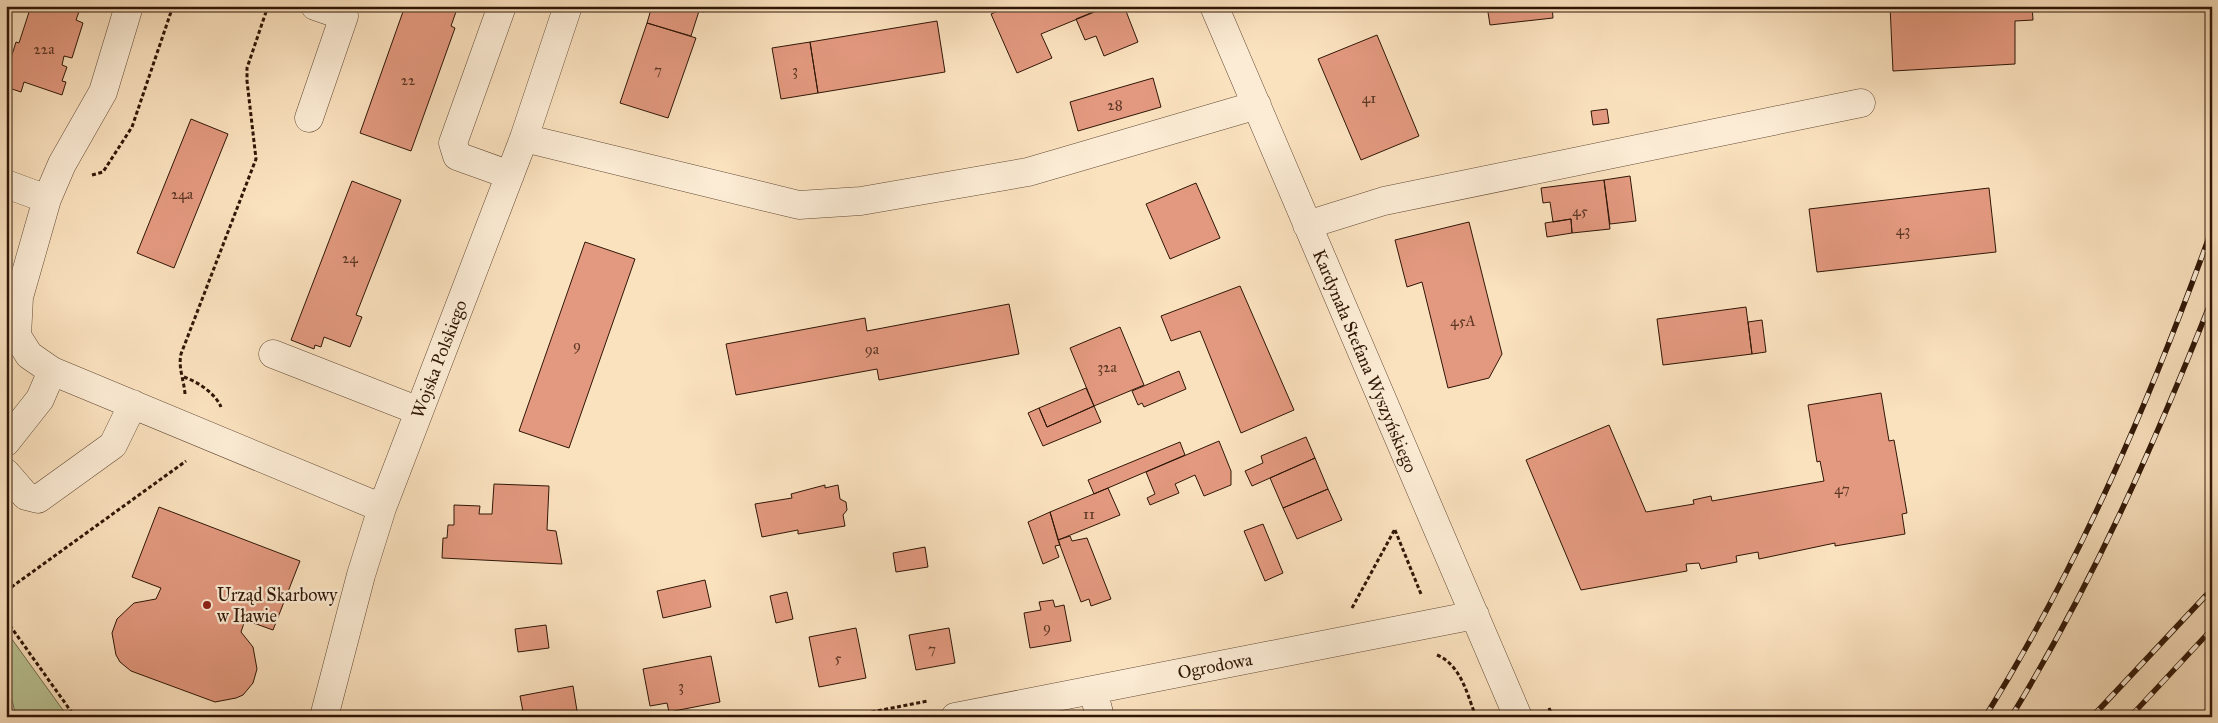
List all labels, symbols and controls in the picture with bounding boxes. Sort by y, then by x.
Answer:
house number: 22a [33,40,55,58]
house number: 7 [654,61,662,79]
house number: 3 [792,61,798,79]
house number: 22 [401,71,416,89]
house number: 41 [1362,89,1376,107]
house number: 28 [1107,96,1123,114]
house number: 24a [171,185,194,203]
house number: 45 [1572,202,1588,220]
house number: 43 [1896,221,1910,239]
street label: Kardynała Stefana Wyszyńskiego [1307,246,1422,476]
house number: 24 [342,249,359,267]
street label: Wojska Polskiego [406,297,473,422]
house number: 45A [1450,312,1476,330]
house number: 9 [573,336,581,354]
house number: 9a [865,340,880,358]
house number: 32a [1097,358,1118,376]
house number: 47 [1834,480,1850,498]
house number: 11 [1083,505,1095,523]
place label: Urząd Skarbowy w Iławie [217,584,338,627]
marker: Urząd Skarbowy w Iławie [201,599,213,611]
house number: 9 [1043,618,1051,636]
house number: 7 [928,640,936,658]
street label: Ogrodowa [1176,648,1255,685]
house number: 5 [835,649,842,667]
house number: 3 [678,677,684,695]

